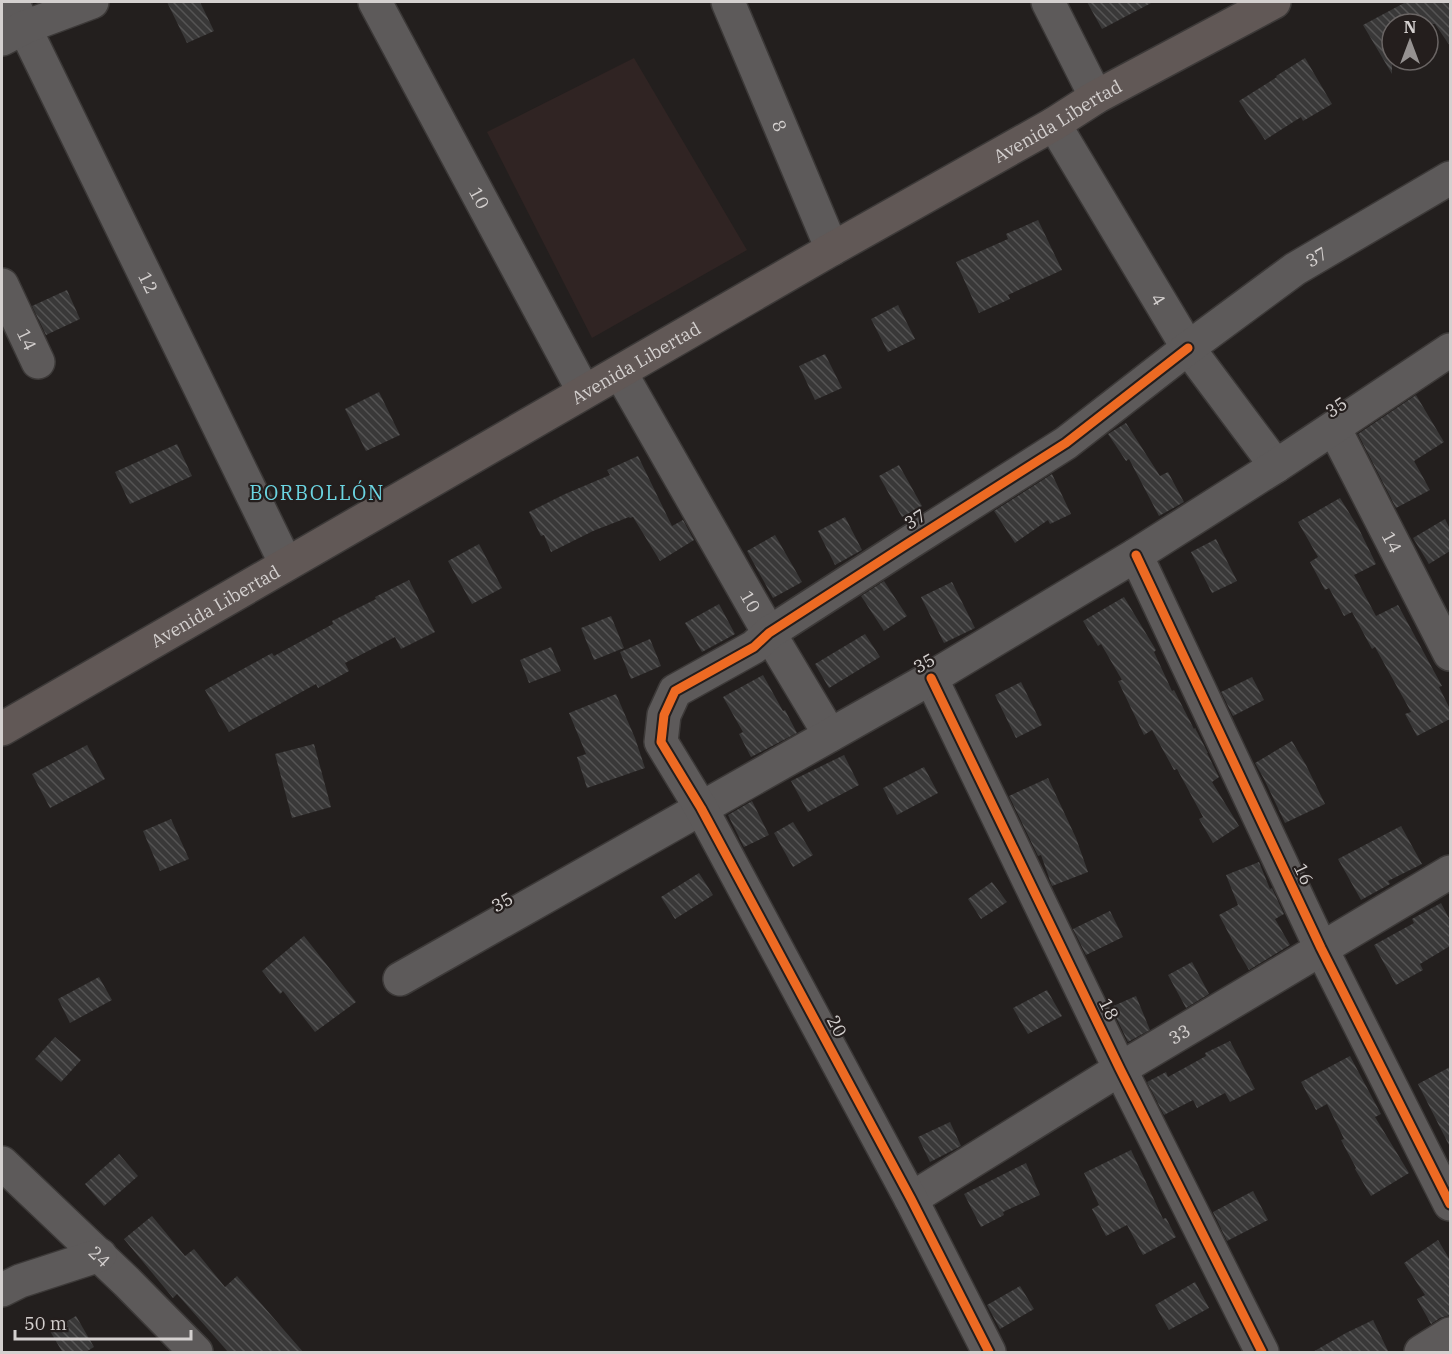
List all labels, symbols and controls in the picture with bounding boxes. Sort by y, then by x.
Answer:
north arrow [1380,12,1440,72]
text: N [1404,17,1416,37]
street label: Avenida Libertad [989,74,1125,168]
street label: 8 [767,116,793,135]
street label: 10 [465,183,495,213]
street label: 37 [1301,241,1331,272]
street label: 12 [134,268,164,297]
street label: 4 [1146,289,1171,310]
street label: Avenida Libertad [567,316,704,409]
street label: 14 [12,325,42,354]
street label: 35 [1321,391,1351,423]
district label: BORBOLLÓN [249,479,385,506]
street label: 37 [900,504,930,534]
street label: 14 [1377,527,1408,557]
street label: Avenida Libertad [146,559,284,652]
street label: 10 [736,586,766,616]
street label: 35 [909,648,939,678]
street label: 16 [1289,859,1319,889]
street label: 35 [487,887,517,917]
street label: 18 [1094,994,1124,1024]
street label: 20 [822,1011,852,1041]
street label: 33 [1164,1018,1194,1049]
street label: 24 [84,1240,116,1272]
scale bar [15,1303,190,1341]
text: 50 m [24,1312,67,1335]

